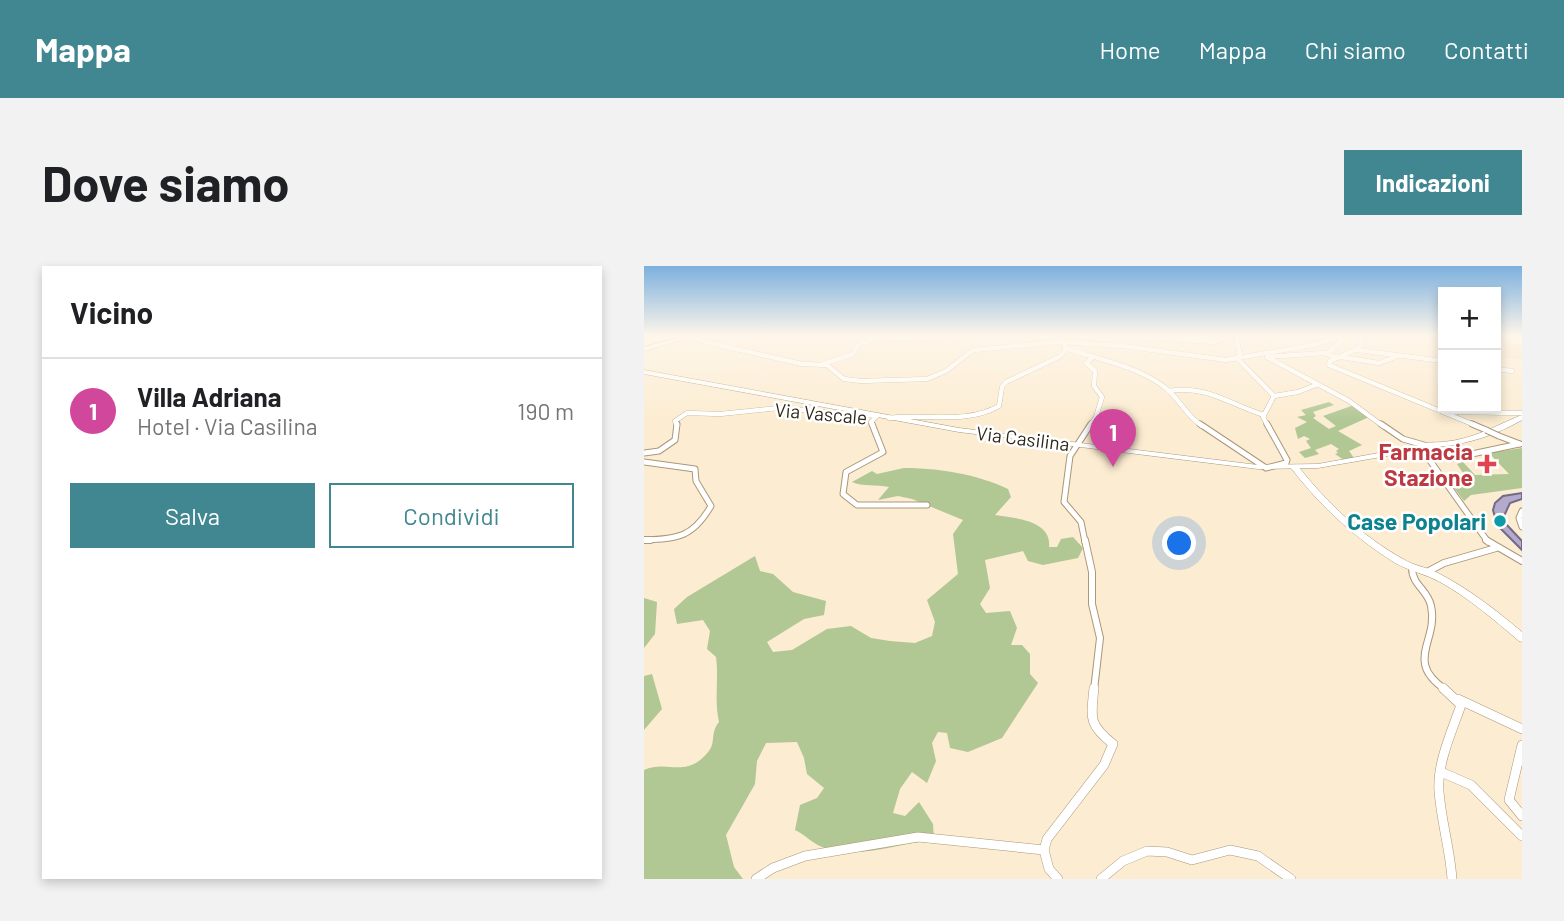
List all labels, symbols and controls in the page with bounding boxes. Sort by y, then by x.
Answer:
text: Mappa [35,29,131,69]
text: Home [1099,35,1161,64]
text: Mappa [1199,35,1267,64]
text: Chi siamo [1305,35,1406,64]
text: Contatti [1444,35,1529,64]
button: Indicazioni [1344,150,1522,215]
text: Dove siamo [42,153,290,212]
map controls [1438,287,1501,413]
button: + [1438,287,1501,350]
text: Vicino [70,294,153,330]
button: − [1438,350,1501,413]
text: Villa Adriana [137,381,281,412]
text: 1 [89,397,97,425]
text: 190 m [517,397,574,425]
street label: Via Vascale [774,398,868,428]
pin: 1 [1090,409,1136,467]
text: Hotel · Via Casilina [137,412,318,440]
street label: Via Casilina [975,421,1071,455]
place label: Farmacia Stazione [1379,437,1473,491]
marker: Farmacia Stazione [1479,456,1495,472]
button: Salva [70,483,315,548]
button: Condividi [329,483,574,548]
place label: Case Popolari [1347,507,1486,535]
marker: Case Popolari [1492,513,1508,529]
your location [1162,526,1196,560]

